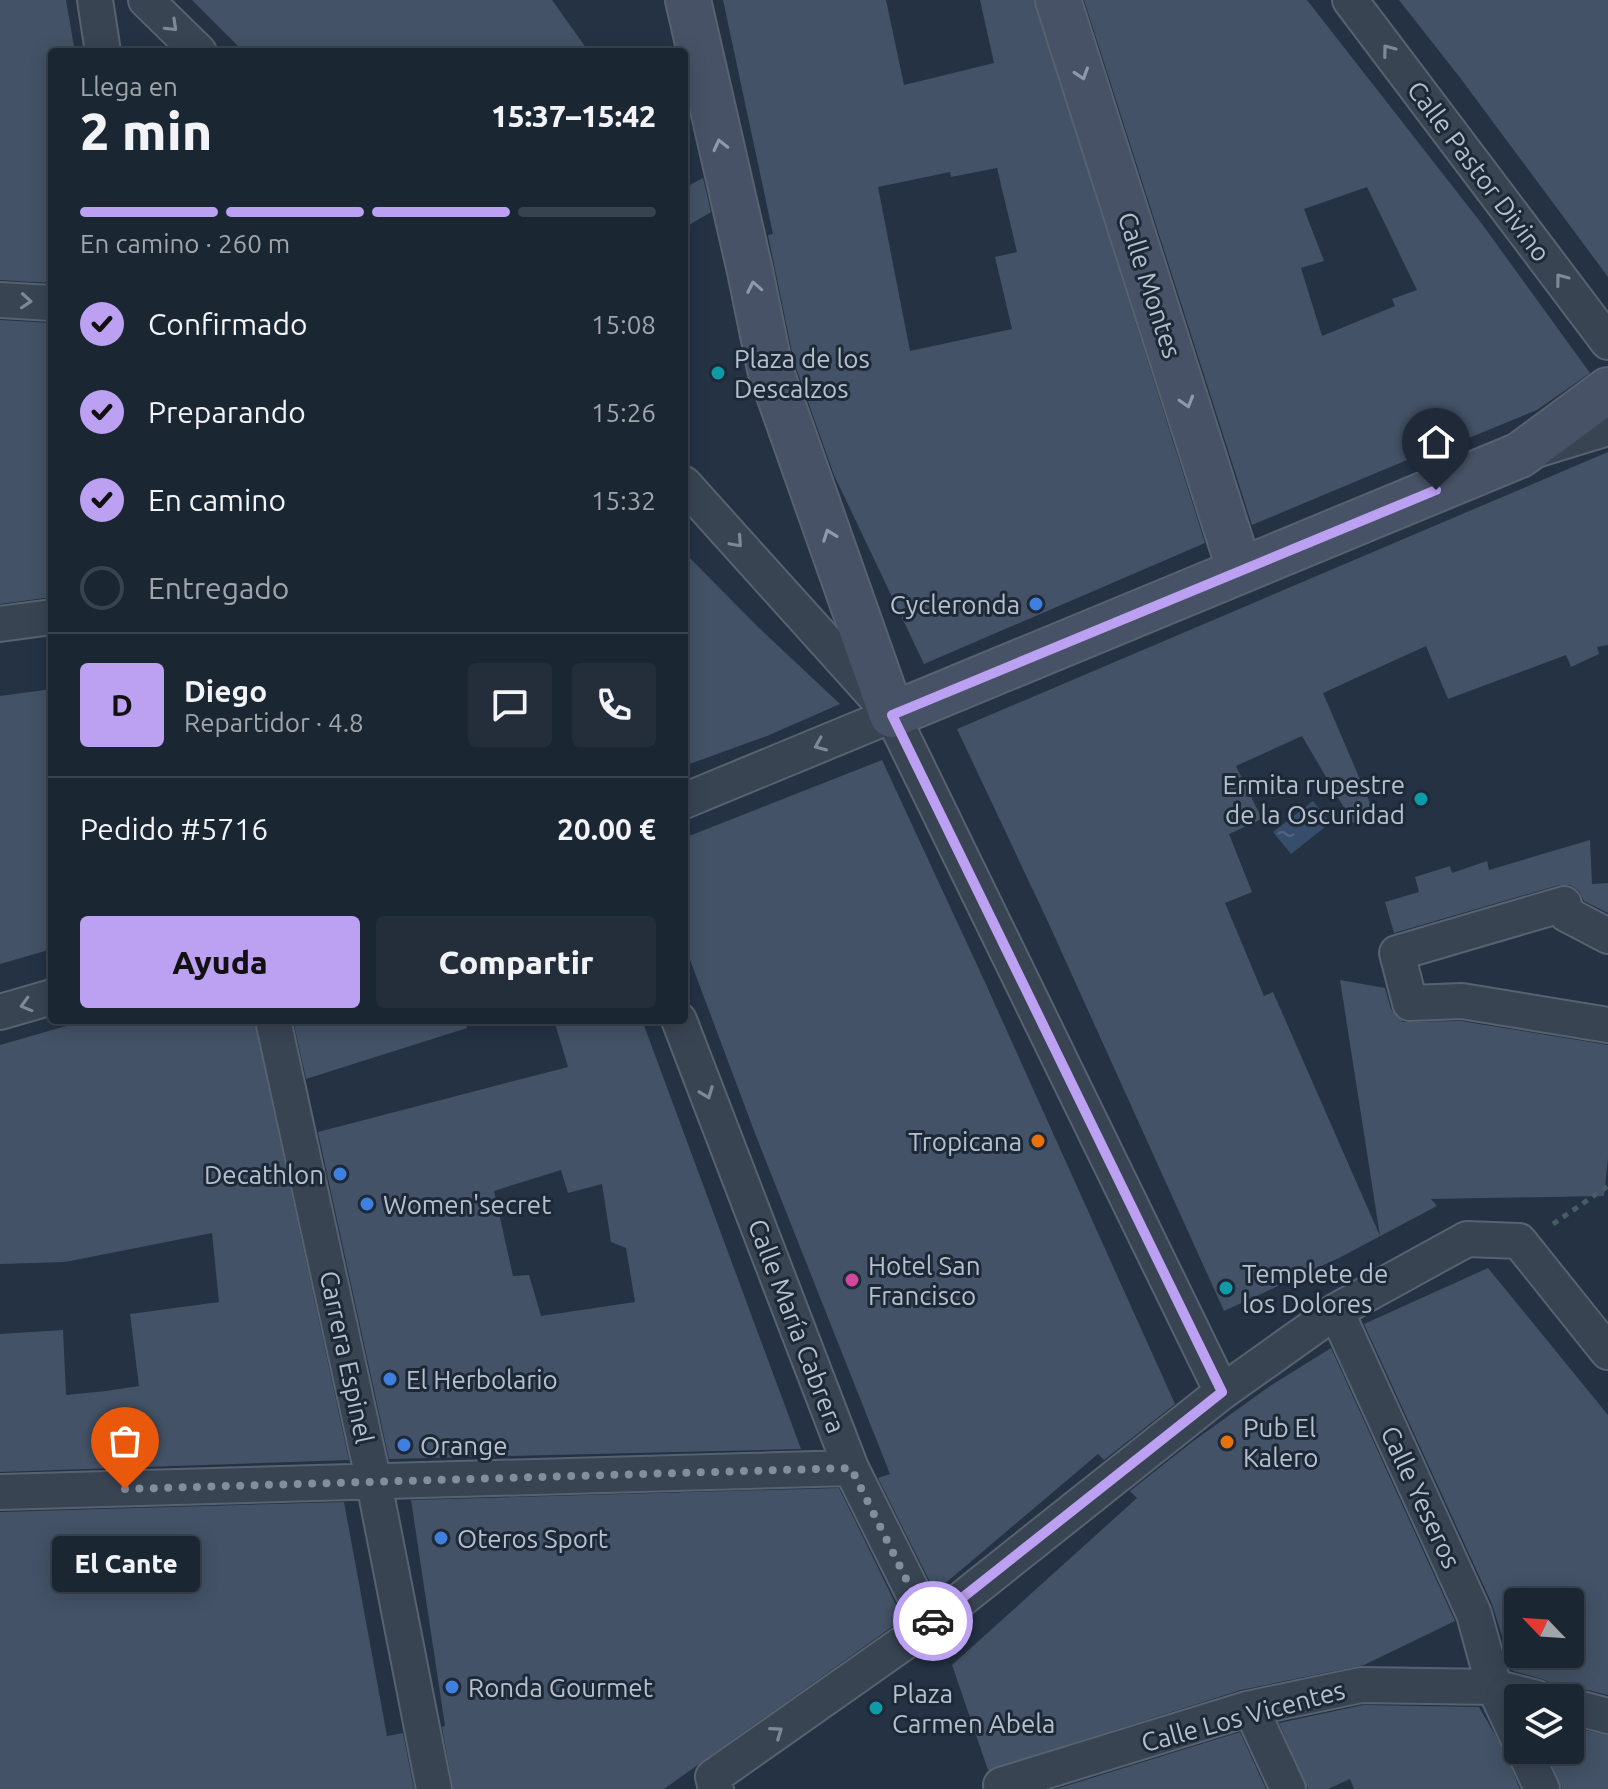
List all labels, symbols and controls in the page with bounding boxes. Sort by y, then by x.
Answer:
one-way arrow [163,17,177,31]
one-way arrow [1383,44,1397,58]
one-way arrow [1073,67,1089,81]
text: Llega en [80,72,178,101]
street label: Calle Pastor Divino [1402,75,1556,267]
text: 15:37–15:42 [491,99,656,133]
text: 2 min [80,102,212,160]
one-way arrow [712,138,729,152]
street label: Calle Montes [1113,208,1187,362]
text: En camino · 260 m [80,229,290,258]
one-way arrow [1556,274,1571,288]
one-way arrow [746,280,763,294]
one-way arrow [20,293,33,310]
icon: check [80,302,124,346]
text: Confirmado [148,307,308,341]
text: 15:08 [591,310,656,339]
place label: Plaza de los Descalzos [734,344,870,403]
marker: Plaza de los Descalzos [709,364,727,382]
icon: check [80,390,124,434]
text: Preparando [148,395,306,429]
one-way arrow [1178,395,1194,408]
text: 15:26 [591,398,656,427]
pin [1402,408,1470,490]
icon: home [1414,420,1458,464]
icon: check [80,478,124,522]
text: En camino [148,483,286,517]
text: 15:32 [591,486,656,515]
one-way arrow [822,529,839,543]
one-way arrow [727,533,742,547]
text: Entregado [148,571,289,605]
place label: Cycleronda [890,590,1020,619]
marker: Cycleronda [1027,595,1045,613]
button: chat [468,663,552,747]
button: phone [572,663,656,747]
text: Diego [184,674,267,708]
text: D [111,688,133,722]
text: Repartidor · 4.8 [184,708,364,737]
one-way arrow [814,735,828,751]
place label: Ermita rupestre de la Oscuridad [1222,770,1405,829]
marker: Ermita rupestre de la Oscuridad [1412,790,1430,808]
text: Pedido #5716 [80,812,268,846]
text: 20.00 € [557,812,656,846]
button: Ayuda [80,916,360,1008]
button: Compartir [376,916,656,1008]
one-way arrow [20,996,33,1012]
one-way arrow [697,1085,714,1099]
place label: Tropicana [908,1127,1022,1156]
marker: Tropicana [1029,1132,1047,1150]
place label: Decathlon [204,1160,324,1189]
marker: Decathlon [331,1165,349,1183]
place label: Women'secret [383,1190,551,1219]
marker: Women'secret [358,1195,376,1213]
street label: Calle María Cabrera [743,1215,851,1437]
place label: Hotel San Francisco [868,1251,980,1310]
place label: Templete de los Dolores [1242,1259,1388,1318]
street label: Carrera Espinel [315,1268,380,1446]
marker: Hotel San Francisco [843,1271,861,1289]
marker: Templete de los Dolores [1217,1279,1235,1297]
place label: El Herbolario [406,1365,558,1394]
marker: El Herbolario [381,1370,399,1388]
pin [91,1407,159,1489]
place label: Pub El Kalero [1243,1413,1318,1472]
icon: bag [103,1419,147,1463]
street label: Calle Yeseros [1375,1421,1467,1573]
place label: Orange [420,1431,508,1460]
marker: Pub El Kalero [1218,1433,1236,1451]
marker: Orange [395,1436,413,1454]
place label: Oteros Sport [457,1524,608,1553]
marker: Oteros Sport [432,1529,450,1547]
callout: El Cante [51,1537,199,1593]
text: El Cante [74,1549,178,1578]
courier [893,1581,973,1661]
north arrow [1504,1588,1584,1668]
map controls [1504,1588,1584,1764]
icon: car [911,1599,955,1643]
place label: Ronda Gourmet [468,1673,653,1702]
street label: Calle Los Vicentes [1138,1675,1348,1757]
marker: Ronda Gourmet [443,1678,461,1696]
place label: Plaza Carmen Abela [892,1679,1055,1738]
button: layers [1504,1684,1584,1764]
marker: Plaza Carmen Abela [867,1699,885,1717]
one-way arrow [768,1727,782,1742]

